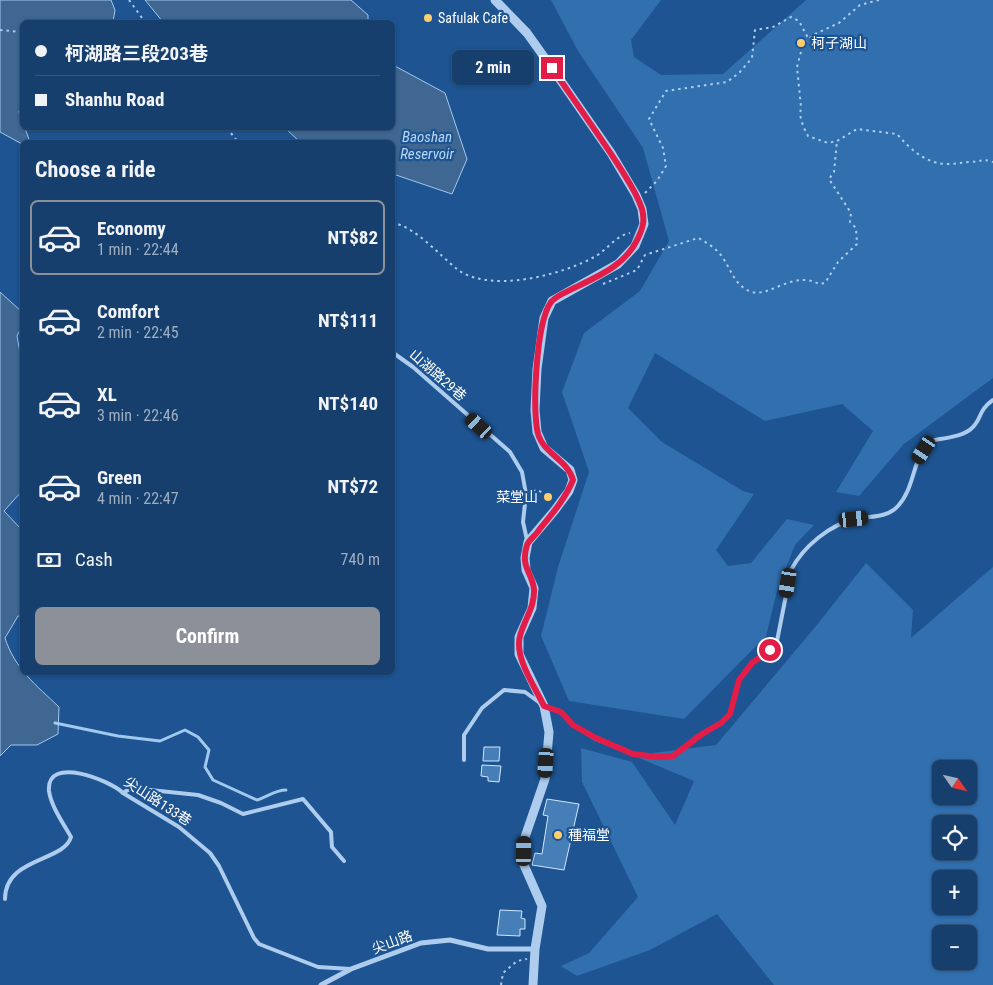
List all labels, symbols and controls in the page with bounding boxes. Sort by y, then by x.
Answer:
place label: Safulak Cafe [438,10,509,26]
marker: Safulak Cafe [422,12,434,24]
place label: 柯子湖山 [811,35,867,51]
marker: 柯子湖山 [795,37,807,49]
text: 柯湖路三段203巷 [65,42,208,65]
callout: 2 min [452,50,534,86]
route end [541,57,563,79]
text: 2 min [475,58,511,77]
text: Shanhu Road [65,88,164,111]
water label: Baoshan Reservoir [400,128,454,163]
text: Choose a ride [35,157,156,182]
icon: car [37,215,82,260]
text: Economy [97,217,166,240]
text: NT$82 [328,226,378,249]
text: 1 min · 22:44 [97,240,179,259]
icon: car [37,298,82,343]
text: Comfort [97,300,160,323]
text: NT$111 [318,309,378,332]
text: 2 min · 22:45 [97,323,179,342]
street label: 山湖路29巷 [406,346,470,404]
icon: car [37,381,82,426]
text: XL [97,383,117,406]
text: NT$140 [318,392,378,415]
text: 3 min · 22:46 [97,406,179,425]
car [462,410,495,442]
car [909,433,938,467]
icon: car [37,464,82,509]
text: Green [97,466,142,489]
text: NT$72 [328,475,378,498]
text: 4 min · 22:47 [97,489,179,508]
place label: 菜堂山 [496,489,538,505]
marker: 菜堂山 [542,491,554,503]
car [838,510,869,528]
icon: cash [35,546,63,574]
text: Cash [75,548,113,571]
text: 740 m [341,550,380,569]
car [778,567,797,599]
button: Confirm [35,607,380,665]
route start [759,639,781,661]
car [537,748,554,778]
north arrow [932,760,978,805]
map controls [932,760,977,970]
street label: 尖山路133巷 [121,773,195,829]
button: locate [932,815,977,860]
place label: 種福堂 [568,827,610,843]
marker: 種福堂 [552,829,564,841]
car [516,836,531,866]
button: + [932,870,977,915]
button: − [932,925,977,970]
street label: 尖山路 [370,927,414,957]

